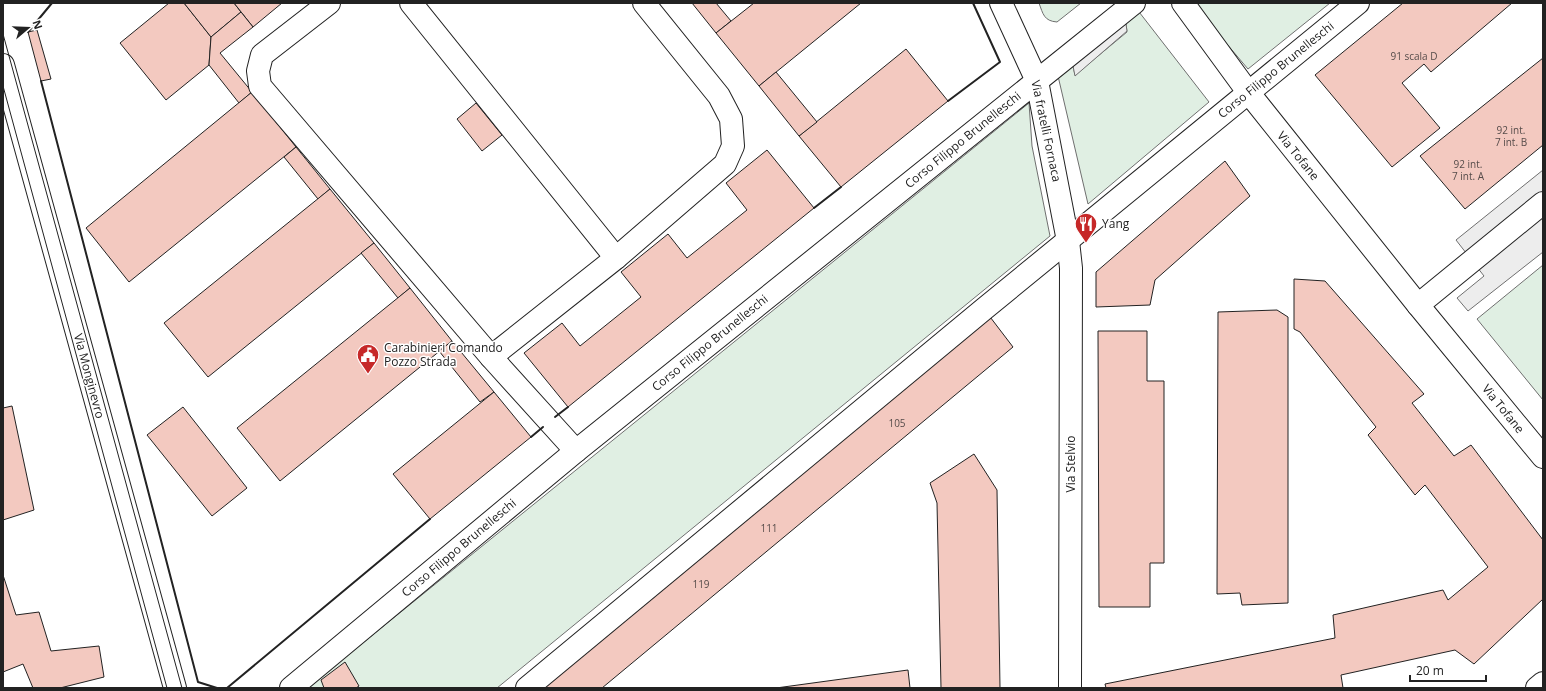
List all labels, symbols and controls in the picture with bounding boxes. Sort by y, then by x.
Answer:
north arrow [8,8,48,48]
street label: Corso Filippo Brunelleschi [1214,17,1337,122]
text: N [29,18,46,31]
house number: 91 scala D [1390,49,1438,63]
street label: Via fratelli Fornaca [1027,78,1066,183]
street label: Corso Filippo Brunelleschi [901,87,1024,192]
house number: 92 int. 7 int. B [1495,123,1527,149]
street label: Via Tofane [1273,128,1324,184]
house number: 92 int. 7 int. A [1452,157,1485,183]
restaurant icon: Yang [1073,211,1099,244]
place label: Yang [1102,215,1130,232]
street label: Corso Filippo Brunelleschi [648,290,771,395]
street label: Via Monginevro [70,332,109,420]
place label: Carabinieri Comando Pozzo Strada [384,339,503,370]
public building icon: Carabinieri Comando Pozzo Strada [355,342,381,375]
street label: Via Tofane [1478,381,1529,437]
house number: 105 [888,416,906,430]
street label: Via Stelvio [1062,436,1079,492]
street label: Corso Filippo Brunelleschi [398,495,520,601]
house number: 111 [760,521,778,535]
house number: 119 [692,577,710,591]
scale bar [1410,657,1486,683]
text: 20 m [1416,662,1444,679]

